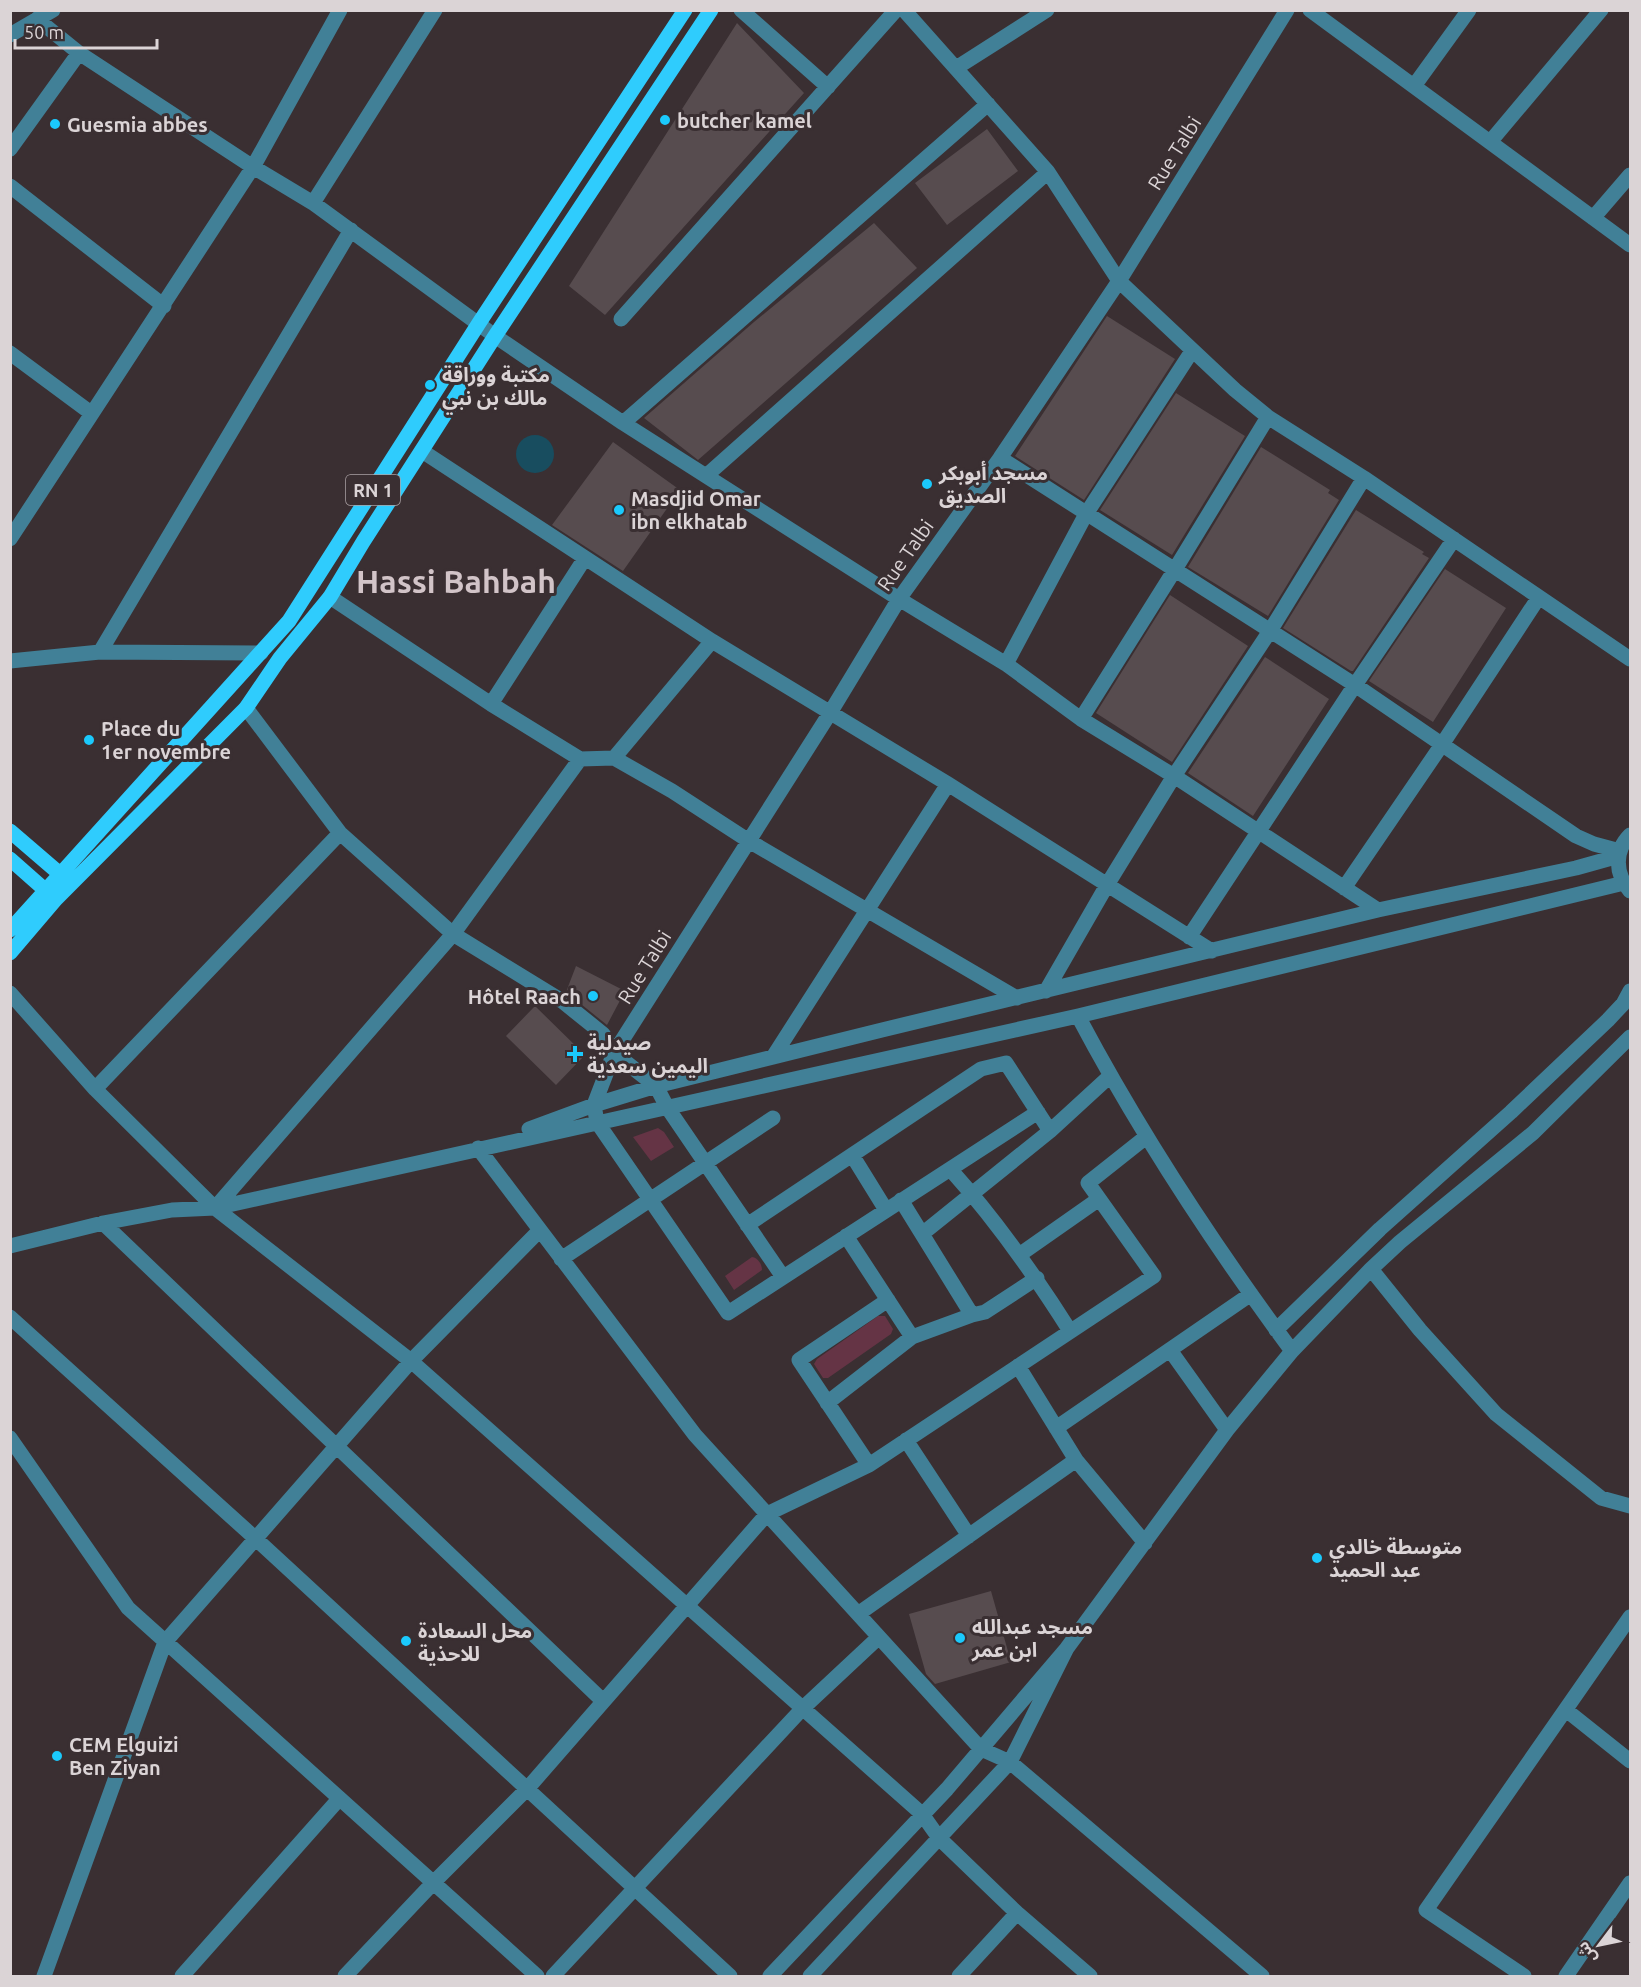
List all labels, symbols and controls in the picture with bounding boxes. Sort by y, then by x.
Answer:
scale bar [15,12,158,50]
text: 50 m [24,22,64,42]
place label: butcher kamel [677,109,812,132]
street label: Rue Talbi [1143,112,1205,194]
place label: Guesmia abbes [67,113,208,136]
marker: butcher kamel [658,113,672,127]
marker: Guesmia abbes [48,117,62,131]
place label: مكتبة ووراقة مالك بن نبي [442,363,550,414]
marker: مكتبة ووراقة مالك بن نبي [423,378,437,392]
place label: مسجد أبوبكر الصديق [938,460,1048,508]
road number: RN 1 [346,475,400,505]
marker: مسجد أبوبكر الصديق [920,477,934,491]
place label: Masdjid Omar ibn elkhatab [631,487,762,533]
marker: Masdjid Omar ibn elkhatab [612,503,626,517]
street label: Rue Talbi [872,515,938,595]
district label: Hassi Bahbah [356,563,556,599]
place label: Place du 1er novembre [101,717,231,763]
marker: Place du 1er novembre [82,733,96,747]
street label: Rue Talbi [613,926,675,1008]
place label: Hôtel Raach [468,985,581,1008]
marker: Hôtel Raach [586,989,600,1003]
place label: صيدلية اليمين سعدية [587,1031,708,1078]
marker: صيدلية اليمين سعدية [568,1047,582,1061]
place label: متوسطة خالدي عبد الحميد [1329,1535,1462,1582]
marker: متوسطة خالدي عبد الحميد [1310,1551,1324,1565]
place label: مسجد عبدالله ابن عمر [971,1615,1093,1662]
place label: محل السعادة للاحذية [418,1619,532,1666]
marker: مسجد عبدالله ابن عمر [953,1631,967,1645]
marker: محل السعادة للاحذية [399,1634,413,1648]
place label: CEM Elguizi Ben Ziyan [69,1733,179,1779]
marker: CEM Elguizi Ben Ziyan [50,1749,64,1763]
north arrow [1569,1915,1629,1975]
text: ش [1573,1938,1601,1967]

